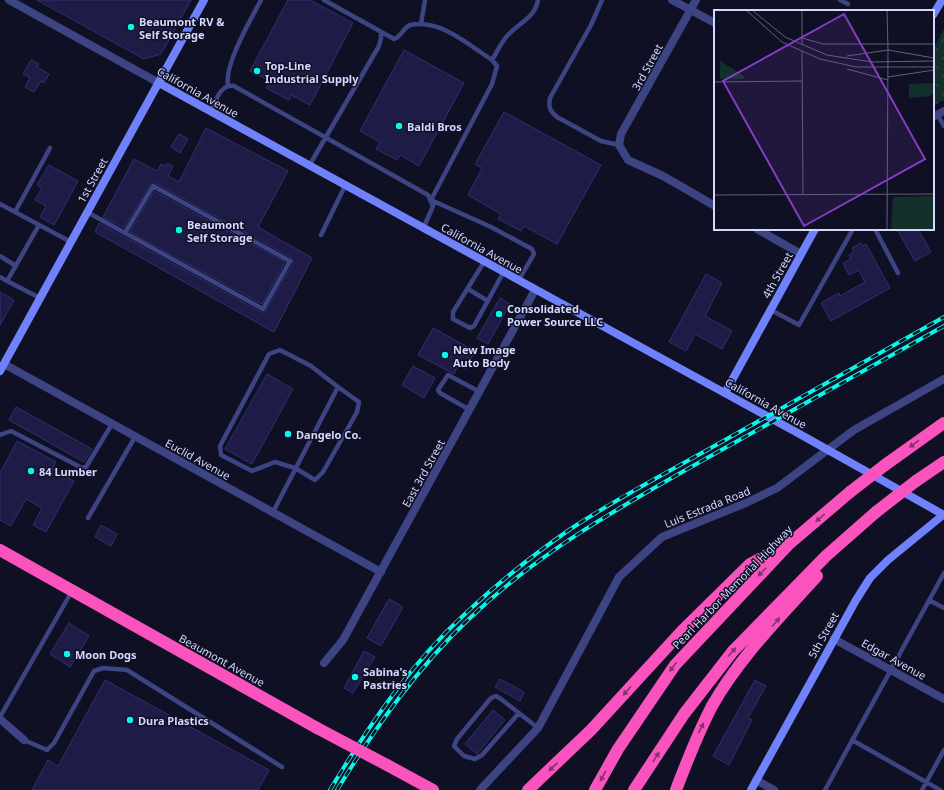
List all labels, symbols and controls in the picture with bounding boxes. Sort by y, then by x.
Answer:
inset map [714,10,934,230]
place label: Beaumont RV & Self Storage [139,14,225,42]
marker: Beaumont RV & Self Storage [126,22,136,32]
street label: 3rd Street [628,41,666,93]
place label: Top-Line Industrial Supply [265,58,359,86]
street label: California Avenue [155,63,241,121]
marker: Top-Line Industrial Supply [252,66,262,76]
place label: Baldi Bros [407,119,462,134]
marker: Baldi Bros [394,121,404,131]
street label: 1st Street [74,155,110,205]
place label: Beaumont Self Storage [187,217,253,245]
street label: California Avenue [439,219,525,277]
marker: Beaumont Self Storage [174,225,184,235]
street label: 4th Street [758,249,796,301]
place label: Consolidated Power Source LLC [507,301,603,329]
marker: Consolidated Power Source LLC [494,309,504,319]
place label: New Image Auto Body [453,342,516,370]
marker: New Image Auto Body [440,350,450,360]
street label: California Avenue [723,374,809,432]
place label: Dangelo Co. [296,427,361,442]
marker: Dangelo Co. [283,429,293,439]
street label: Euclid Avenue [163,435,233,483]
street label: East 3rd Street [398,436,448,510]
one-way arrow [909,439,920,448]
place label: 84 Lumber [39,464,97,479]
marker: 84 Lumber [26,466,36,476]
street label: Luis Estrada Road [662,483,752,531]
one-way arrow [815,513,826,522]
street label: Pearl Harbor Memorial Highway [669,522,795,652]
one-way arrow [757,567,767,577]
street label: 5th Street [804,609,842,661]
one-way arrow [771,617,780,627]
street label: Beaumont Avenue [177,630,267,690]
street label: Edgar Avenue [859,635,929,683]
place label: Moon Dogs [75,647,137,662]
one-way arrow [728,647,737,658]
marker: Moon Dogs [62,649,72,659]
one-way arrow [669,662,678,673]
place label: Sabina's Pastries [363,664,408,692]
marker: Sabina's Pastries [350,672,360,682]
one-way arrow [623,686,632,697]
place label: Dura Plastics [138,713,209,728]
marker: Dura Plastics [125,715,135,725]
one-way arrow [698,722,705,734]
one-way arrow [652,751,659,763]
one-way arrow [548,762,558,772]
one-way arrow [599,770,606,782]

